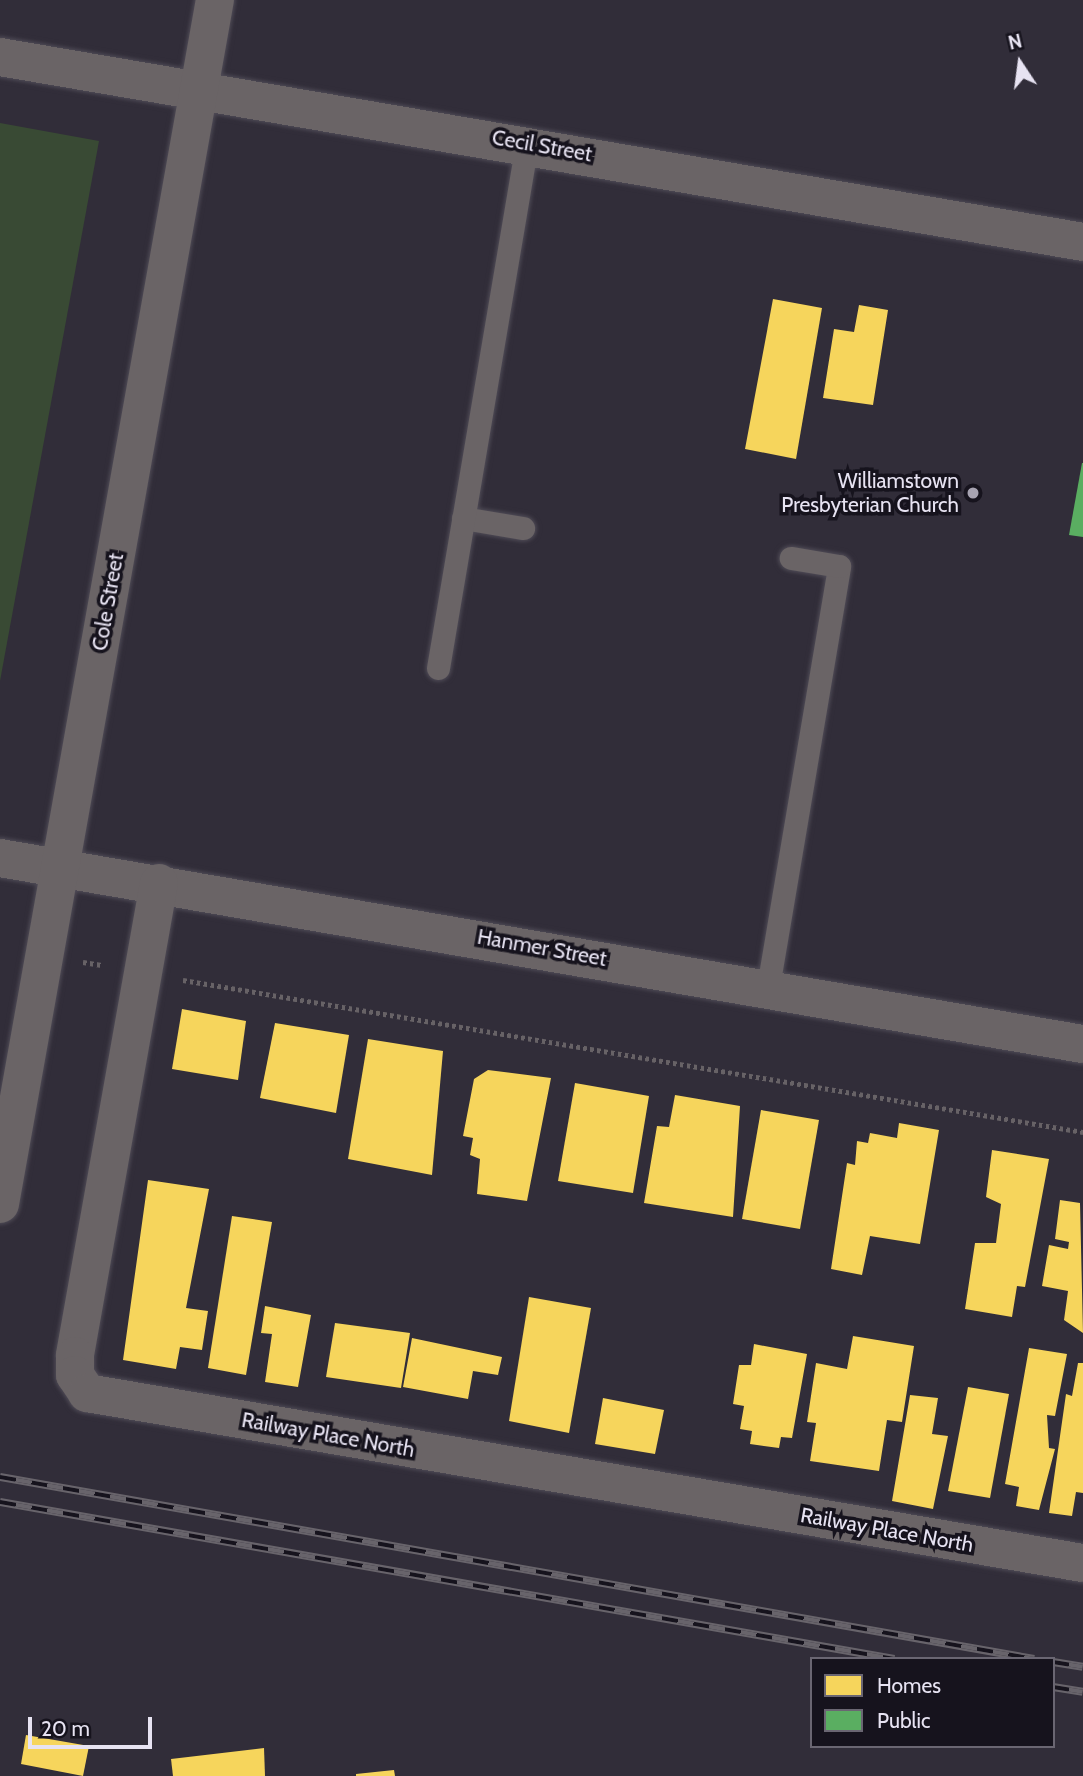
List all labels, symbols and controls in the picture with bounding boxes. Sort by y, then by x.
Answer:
north arrow [985,28,1055,98]
text: N [1006,29,1024,55]
street label: Cecil Street [490,125,594,167]
place label: Williamstown Presbyterian Church [781,468,959,518]
marker: Williamstown Presbyterian Church [965,485,981,501]
street label: Cole Street [87,551,129,653]
street label: Hanmer Street [475,924,609,972]
street label: Railway Place North [240,1407,416,1463]
street label: Railway Place North [799,1502,975,1558]
legend [810,1657,1055,1748]
text: Homes [877,1673,941,1698]
scale bar [32,1702,156,1746]
text: Public [877,1708,931,1733]
text: 20 m [41,1716,90,1741]

